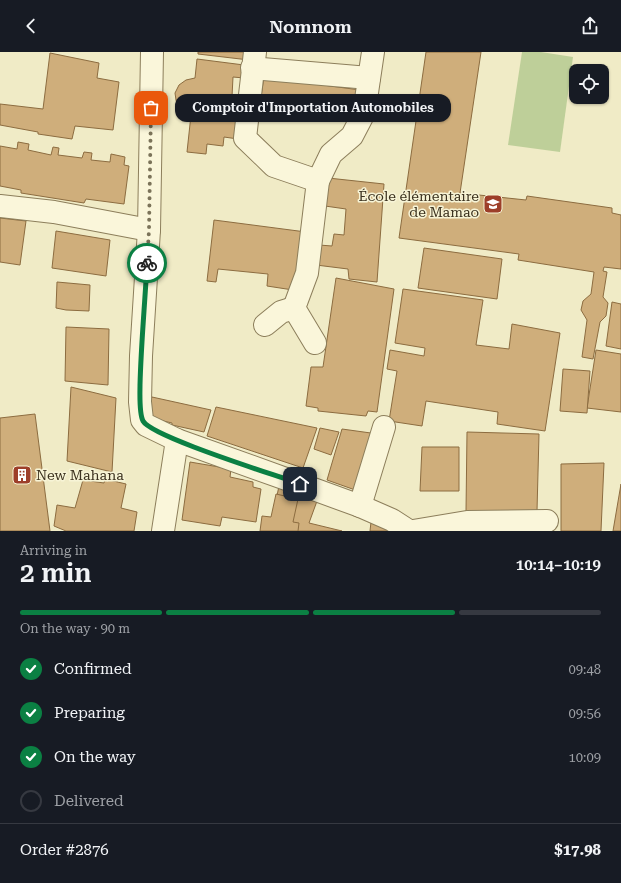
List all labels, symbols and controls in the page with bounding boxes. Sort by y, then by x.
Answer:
icon: back [20,15,42,37]
icon: share [579,15,601,37]
text: Nomnom [269,16,352,37]
map controls [569,64,609,104]
button: locate [569,64,609,104]
pin [134,91,168,125]
callout: Comptoir d'Importation Automobiles [175,94,451,122]
icon: bag [140,97,162,119]
text: Comptoir d'Importation Automobiles [192,100,434,115]
place label: École élémentaire de Mamao [358,188,479,220]
school or university icon: École élémentaire de Mamao [482,193,504,215]
courier [127,243,167,283]
icon: bike [136,252,158,274]
building icon: New Mahana [11,464,33,486]
place label: New Mahana [36,467,124,483]
pin [283,467,317,501]
icon: home [289,473,311,495]
text: Arriving in [20,543,87,558]
text: 10:14–10:19 [516,556,601,574]
text: 2 min [20,558,92,588]
text: On the way · 90 m [20,621,130,636]
icon: check [20,658,42,680]
text: Confirmed [54,660,132,678]
text: 09:48 [569,662,601,677]
icon: check [20,702,42,724]
text: Preparing [54,704,125,722]
text: 09:56 [569,706,601,721]
icon: check [20,746,42,768]
text: On the way [54,748,136,766]
text: 10:09 [569,750,601,765]
text: Delivered [54,792,124,810]
text: Order #2876 [20,841,109,859]
text: $17.98 [554,841,601,859]

